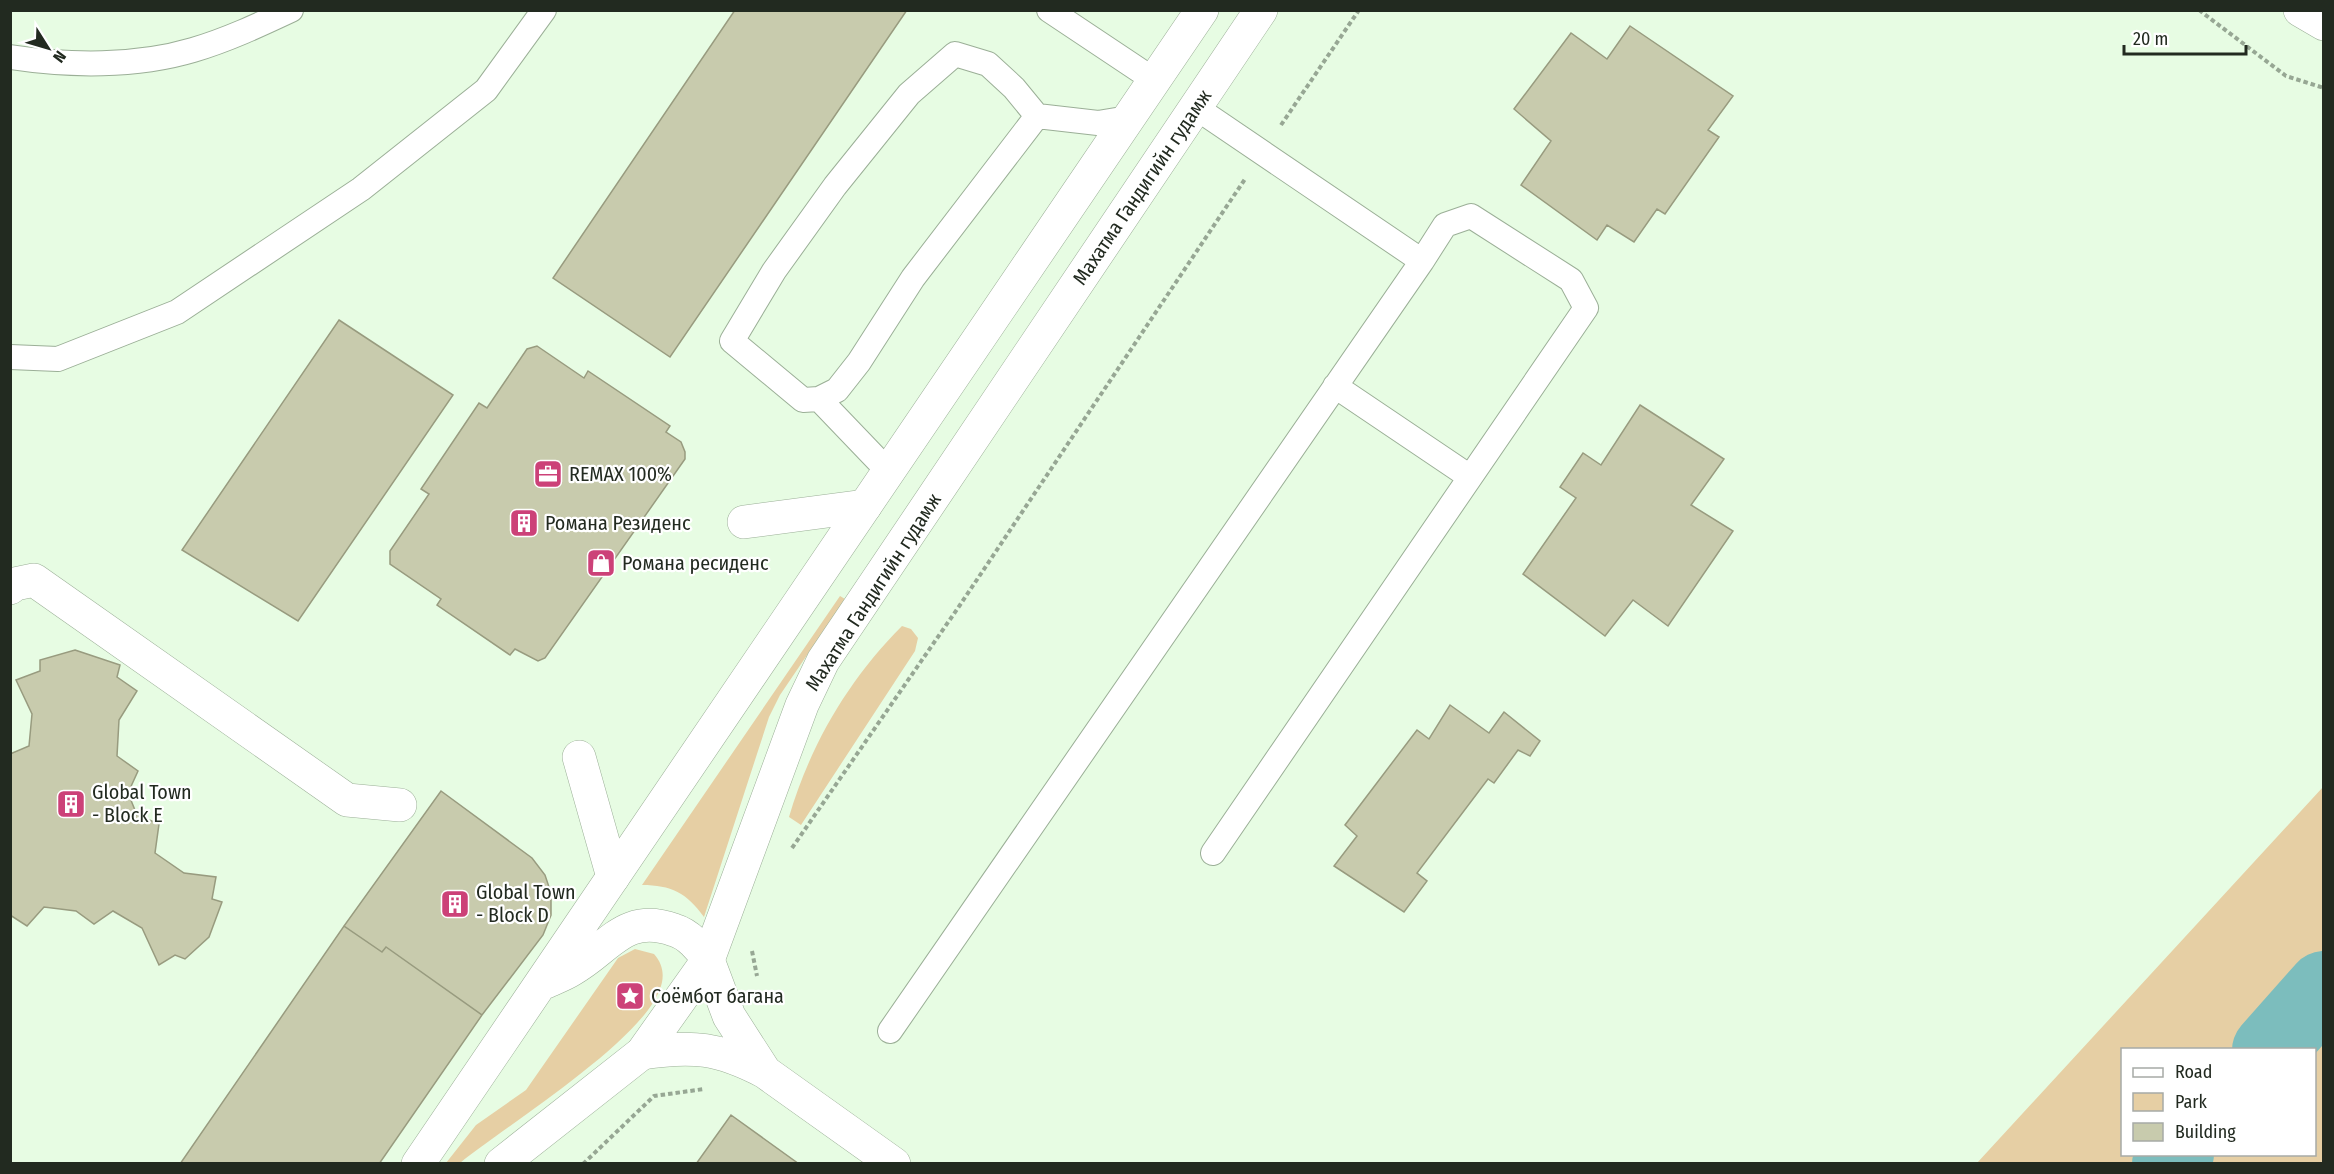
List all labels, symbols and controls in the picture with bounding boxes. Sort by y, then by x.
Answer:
north arrow [18,18,78,78]
scale bar [2124,18,2246,56]
text: 20 m [2133,28,2168,50]
text: N [49,47,70,66]
street label: Махатма Гандигийн гудамж [1068,85,1217,289]
office icon: REMAX 100% [532,458,564,490]
place label: REMAX 100% [569,462,672,486]
street label: Махатма Гандигийн гудамж [800,489,946,695]
building icon: Романа Резиденс [508,507,540,539]
place label: Романа Резиденс [545,511,691,535]
shop icon: Романа ресиденс [585,547,617,579]
place label: Романа ресиденс [622,551,769,575]
place label: Global Town - Block E [92,780,192,827]
building icon: Global Town - Block E [55,788,87,820]
place label: Global Town - Block D [476,880,576,927]
building icon: Global Town - Block D [439,888,471,920]
place icon: Соёмбот багана [614,980,646,1012]
place label: Соёмбот багана [651,984,784,1008]
legend [2121,1048,2316,1156]
text: Road [2175,1061,2212,1083]
text: Park [2175,1091,2208,1113]
text: Building [2175,1121,2236,1143]

